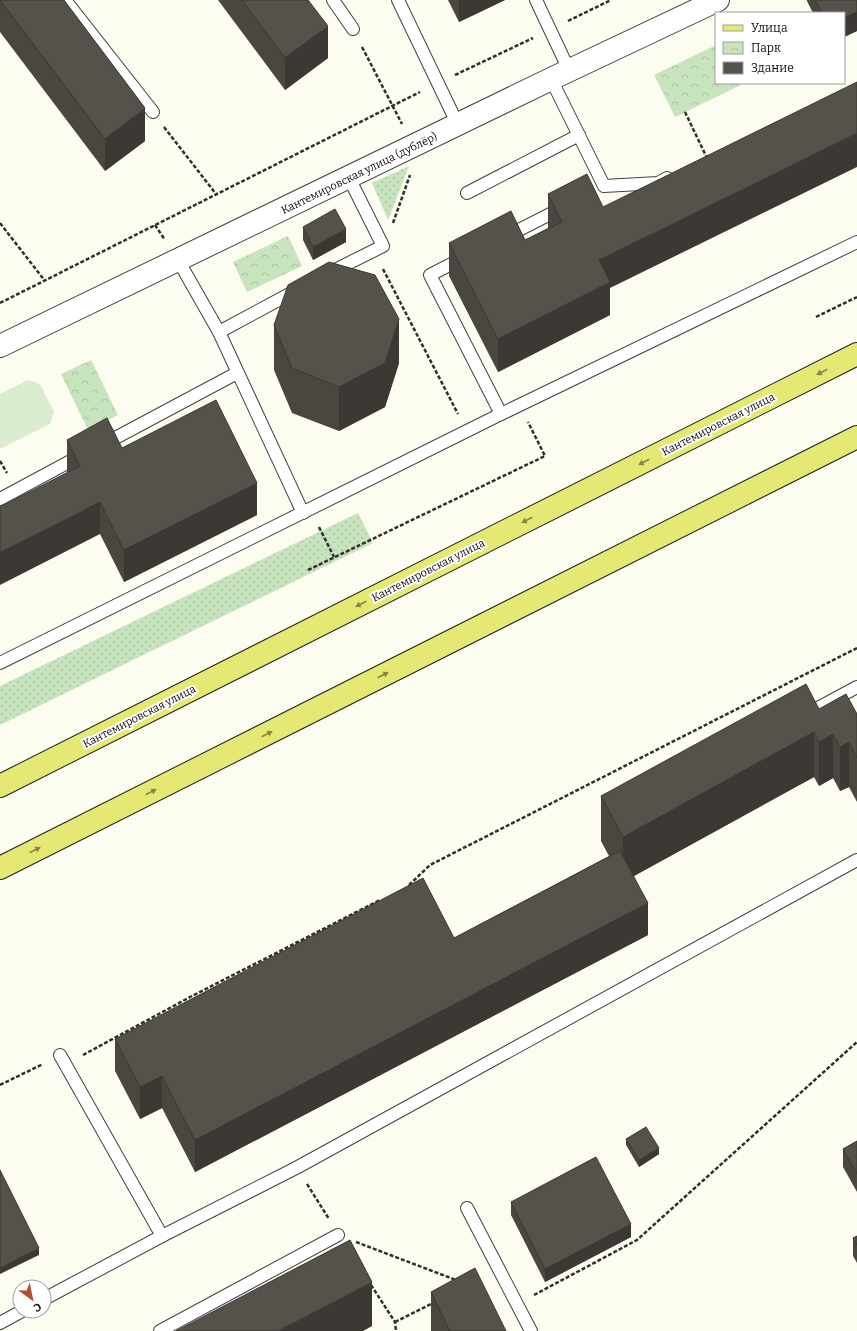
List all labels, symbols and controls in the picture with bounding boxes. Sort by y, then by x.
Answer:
legend [715,12,845,84]
text: Улица [751,21,788,35]
text: Парк [751,41,781,55]
text: Здание [751,61,794,75]
street label: Кантемировская улица (дублёр) [279,130,439,217]
one-way arrow [816,369,828,375]
street label: Кантемировская улица [660,390,777,459]
one-way arrow [638,459,649,465]
one-way arrow [522,517,533,523]
street label: Кантемировская улица [370,536,487,605]
one-way arrow [355,601,367,607]
one-way arrow [378,672,389,678]
street label: Кантемировская улица [81,682,198,751]
one-way arrow [261,730,273,737]
one-way arrow [145,789,157,795]
one-way arrow [29,847,41,853]
north arrow [12,1279,52,1319]
text: С [31,1300,44,1314]

